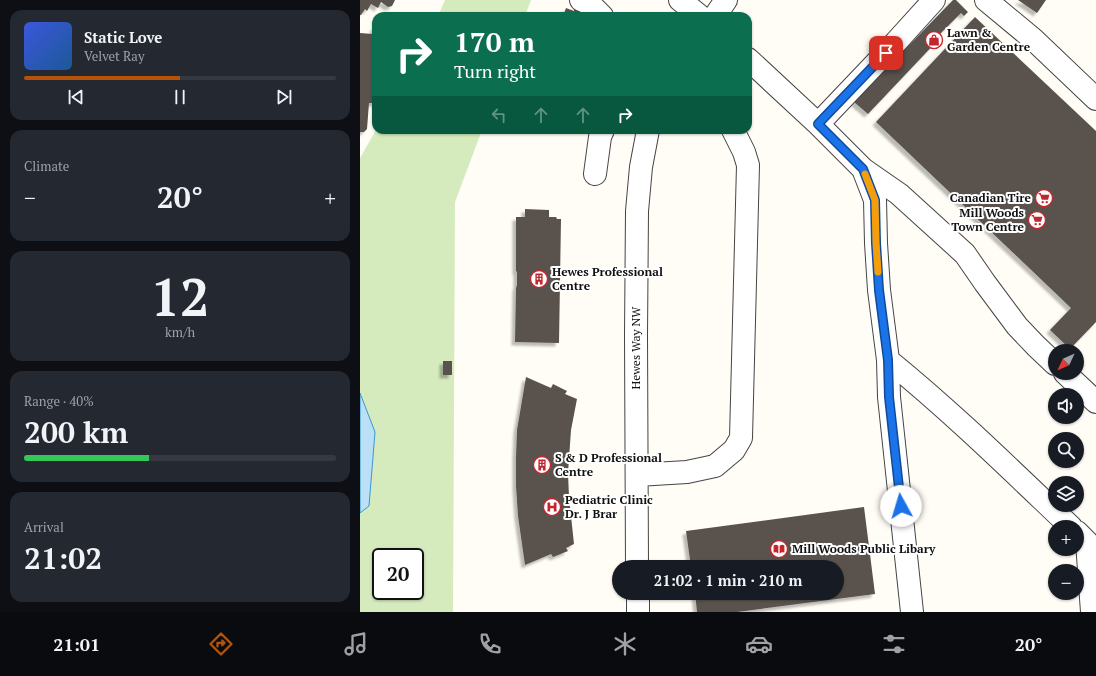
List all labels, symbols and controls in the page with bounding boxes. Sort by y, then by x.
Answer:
text: 170 m [454,23,535,60]
place label: Lawn & Garden Centre [947,25,1031,54]
text: Static Love [84,27,162,47]
icon: right [388,28,440,80]
shop icon: Lawn & Garden Centre [924,30,944,50]
pin [869,36,903,70]
icon: arrive [875,42,897,64]
text: Velvet Ray [84,47,144,65]
text: Turn right [454,59,536,83]
icon: previous [65,86,87,108]
icon: pause [169,86,191,108]
icon: next [273,86,295,108]
icon: left [488,104,510,126]
icon: ahead [530,104,552,126]
icon: ahead [572,104,594,126]
icon: right [614,104,636,126]
text: Climate [24,157,69,175]
text: 20° [157,177,203,217]
text: − [24,183,36,212]
text: + [324,183,336,212]
supermarket icon: Canadian Tire [1034,188,1054,208]
place label: Canadian Tire [950,190,1032,205]
place label: Mill Woods Town Centre [951,205,1025,234]
supermarket icon: Mill Woods Town Centre [1027,210,1047,230]
text: 12 [151,262,209,331]
place label: Hewes Professional Centre [552,264,663,293]
building icon: Hewes Professional Centre [529,269,549,289]
street label: Hewes Way NW [628,306,643,389]
text: km/h [165,323,195,341]
north arrow [1048,344,1084,380]
map controls [1048,344,1084,600]
button: sound [1048,388,1084,424]
text: Range · 40% [24,392,94,410]
text: 200 km [24,412,128,452]
button: search [1048,432,1084,468]
place label: S & D Professional Centre [555,450,662,479]
building icon: S & D Professional Centre [532,455,552,475]
button: layers [1048,476,1084,512]
position arrow [880,485,922,527]
place label: Pediatric Clinic Dr. J Brar [565,492,653,521]
hospital icon: Pediatric Clinic Dr. J Brar [542,497,562,517]
text: Arrival [24,518,64,536]
button: + [1048,520,1084,556]
text: 21:02 [24,538,102,578]
library icon: Mill Woods Public Libary [769,539,789,559]
place label: Mill Woods Public Libary [792,541,936,556]
speed limit sign: 20 [372,548,424,600]
button: − [1048,564,1084,600]
text: 21:02 · 1 min · 210 m [654,570,802,590]
icon: directions [207,630,235,658]
icon: music [342,630,370,658]
icon: phone [476,630,504,658]
icon: climate [611,630,639,658]
icon: car [745,630,773,658]
icon: filters [880,630,908,658]
text: 21:01 [53,632,100,656]
text: 20° [1015,632,1043,656]

